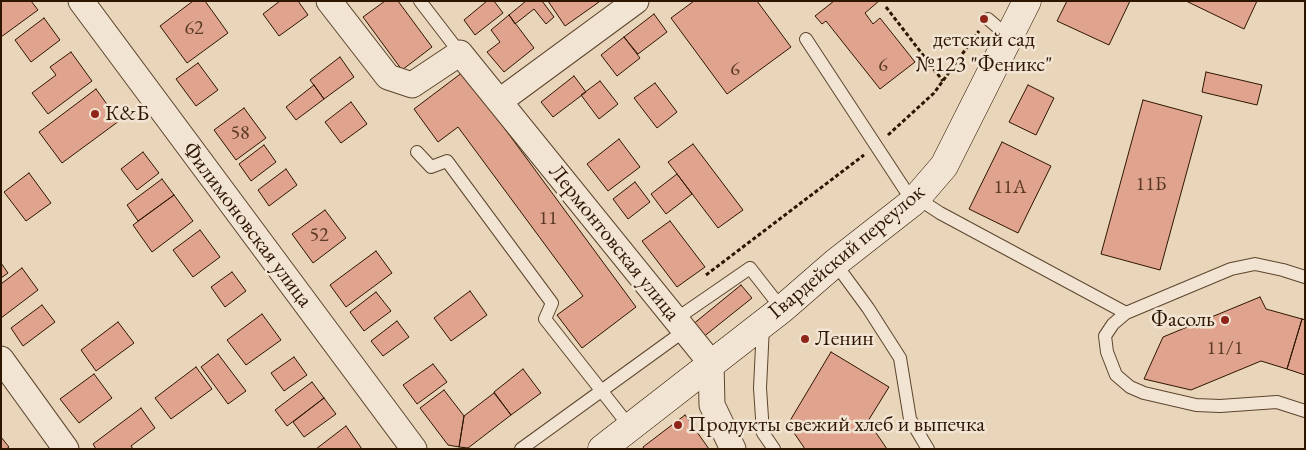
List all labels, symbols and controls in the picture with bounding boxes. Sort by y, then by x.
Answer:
marker: детский сад №123 "Феникс" [978,13,990,25]
house number: 62 [184,17,204,41]
place label: детский сад №123 "Феникс" [915,27,1053,78]
house number: 6 [878,54,888,78]
house number: 6 [730,58,740,82]
place label: К&Б [105,101,149,127]
marker: К&Б [89,108,101,120]
house number: 58 [230,122,250,146]
street label: Филимоновская улица [176,137,318,313]
street label: Лермонтовская улица [543,159,685,327]
house number: 11Б [1136,173,1166,197]
house number: 11А [993,176,1027,200]
street label: Гвардейский переулок [764,179,930,325]
house number: 11 [538,207,558,231]
house number: 52 [309,224,329,248]
place label: Фасоль [1151,307,1215,333]
marker: Фасоль [1219,314,1231,326]
place label: Ленин [815,326,874,352]
marker: Ленин [799,333,811,345]
house number: 11/1 [1207,337,1243,361]
place label: Продукты свежий хлеб и выпечка [688,412,985,438]
marker: Продукты свежий хлеб и выпечка [672,419,684,431]

